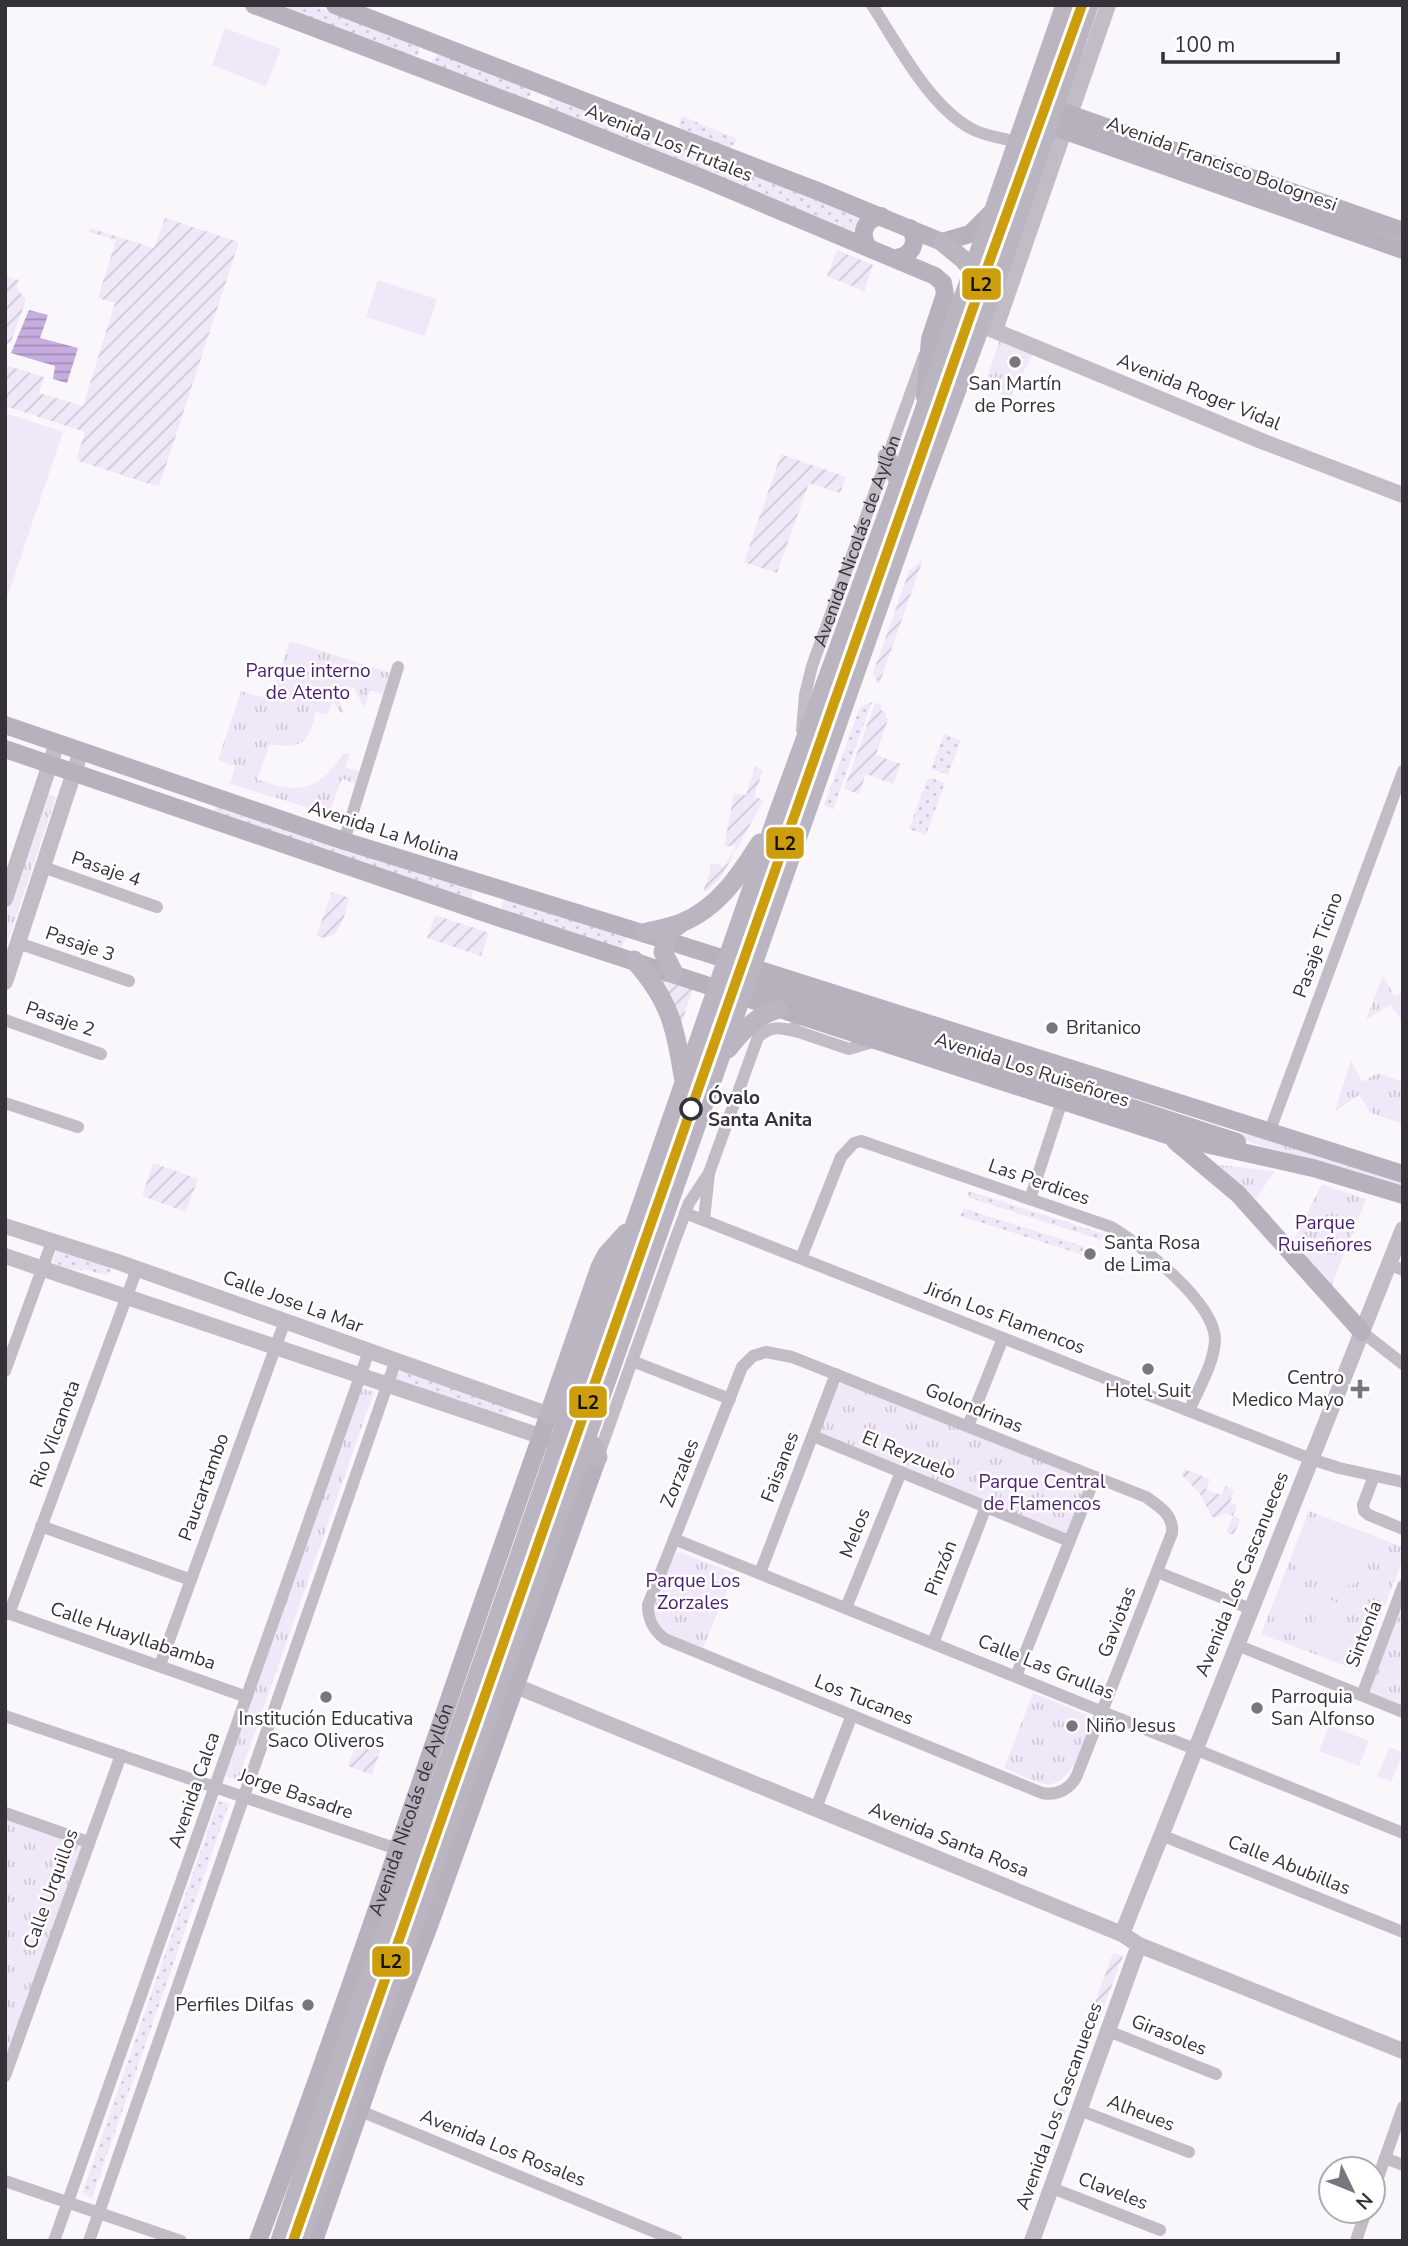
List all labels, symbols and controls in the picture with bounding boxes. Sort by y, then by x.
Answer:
scale bar [1163,21,1338,65]
text: 100 m [1174,31,1235,59]
street label: Avenida Los Frutales [581,98,757,188]
street label: Avenida Francisco Bolognesi [1103,110,1341,218]
line badge: L2 [961,267,1002,301]
text: L2 [970,272,992,298]
street label: Avenida Roger Vidal [1113,347,1285,437]
marker: San Martín de Porres [1007,354,1023,370]
place label: San Martín de Porres [969,371,1061,419]
street label: Avenida Nicolás de Ayllón [807,431,907,650]
park label: Parque interno de Atento [245,658,371,706]
street label: Avenida La Molina [305,794,463,868]
line badge: L2 [765,826,805,860]
text: L2 [774,831,796,857]
street label: Pasaje 4 [68,845,144,893]
street label: Pasaje Ticino [1287,889,1349,1001]
street label: Pasaje 3 [42,920,118,968]
street label: Pasaje 2 [22,995,98,1043]
place label: Britanico [1066,1015,1141,1041]
marker: Britanico [1044,1020,1060,1036]
street label: Avenida Los Ruiseñores [931,1026,1133,1114]
place label: Óvalo Santa Anita [708,1085,812,1133]
marker: Óvalo Santa Anita [680,1098,702,1120]
street label: Las Perdices [985,1152,1093,1212]
park label: Parque Ruiseñores [1278,1210,1372,1258]
place label: Santa Rosa de Lima [1104,1230,1200,1278]
marker: Santa Rosa de Lima [1082,1246,1098,1262]
street label: Calle Jose La Mar [219,1264,367,1340]
street label: Jirón Los Flamencos [920,1275,1089,1361]
marker: Hotel Suit [1140,1361,1156,1377]
place label: Centro Medico Mayo [1232,1365,1344,1413]
street label: Rio Vilcanota [24,1377,86,1491]
street label: Golondrinas [921,1377,1027,1439]
place label: Hotel Suit [1105,1378,1191,1404]
marker: Centro Medico Mayo [1350,1379,1370,1399]
line badge: L2 [568,1385,608,1419]
text: L2 [577,1390,599,1416]
street label: El Reyzuelo [858,1424,960,1486]
street label: Faisanes [755,1428,805,1506]
street label: Paucartambo [172,1429,236,1545]
street label: Zorzales [654,1435,706,1511]
street label: Avenida Los Cascanueces [1189,1468,1295,1680]
park label: Parque Central de Flamencos [978,1469,1106,1517]
street label: Melos [833,1504,877,1562]
street label: Pinzón [919,1537,963,1599]
park label: Parque Los Zorzales [646,1568,740,1616]
street label: Gaviotas [1092,1583,1142,1661]
street label: Calle Huayllabamba [47,1595,219,1677]
street label: Sintonía [1339,1597,1389,1671]
street label: Calle Las Grullas [974,1628,1118,1706]
street label: Los Tucanes [811,1668,917,1732]
place label: Parroquia San Alfonso [1271,1684,1375,1732]
marker: Institución Educativa Saco Oliveros [318,1689,334,1705]
street label: Avenida Nicolás de Ayllón [363,1700,460,1919]
marker: Parroquia San Alfonso [1249,1700,1265,1716]
place label: Institución Educativa Saco Oliveros [239,1706,413,1754]
place label: Niño Jesus [1086,1713,1176,1739]
marker: Niño Jesus [1064,1718,1080,1734]
street label: Avenida Calca [162,1728,226,1852]
street label: Jorge Basadre [234,1762,357,1826]
street label: Avenida Santa Rosa [865,1796,1033,1884]
street label: Calle Urquillos [17,1825,85,1953]
street label: Calle Abubillas [1224,1829,1354,1901]
line badge: L2 [371,1945,411,1978]
text: L2 [380,1949,402,1975]
place label: Perfiles Dilfas [175,1992,294,2018]
marker: Perfiles Dilfas [300,1997,316,2013]
street label: Avenida Los Cascanueces [1009,1999,1109,2213]
street label: Girasoles [1127,2008,1211,2062]
street label: Alheues [1104,2088,1178,2138]
street label: Avenida Los Rosales [416,2103,590,2193]
north arrow [1317,2155,1387,2225]
street label: Claveles [1074,2166,1152,2216]
text: N [1349,2187,1378,2215]

